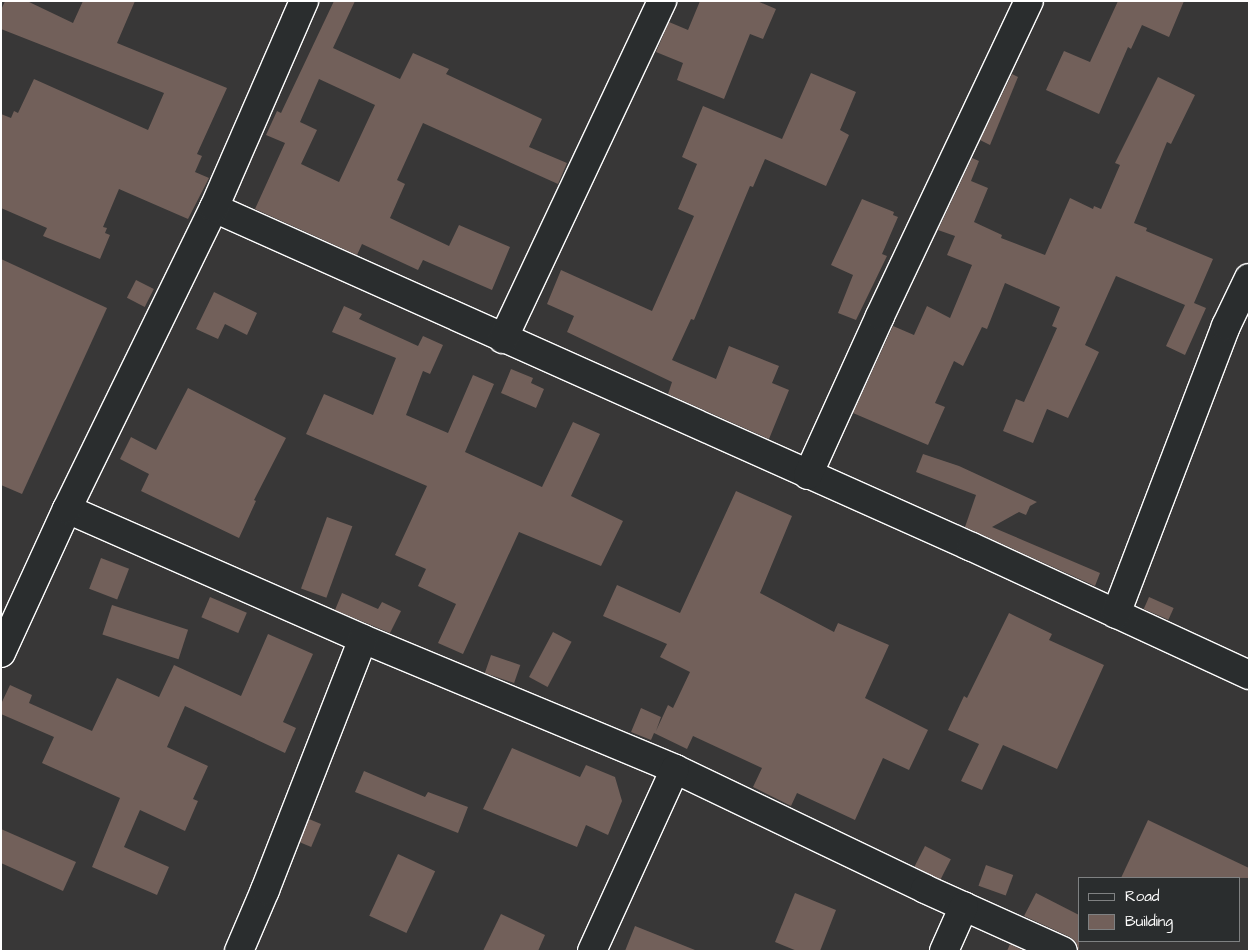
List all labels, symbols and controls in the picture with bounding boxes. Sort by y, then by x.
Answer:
legend [1078,877,1240,942]
text: Road [1125,886,1159,907]
text: Building [1125,911,1173,932]

